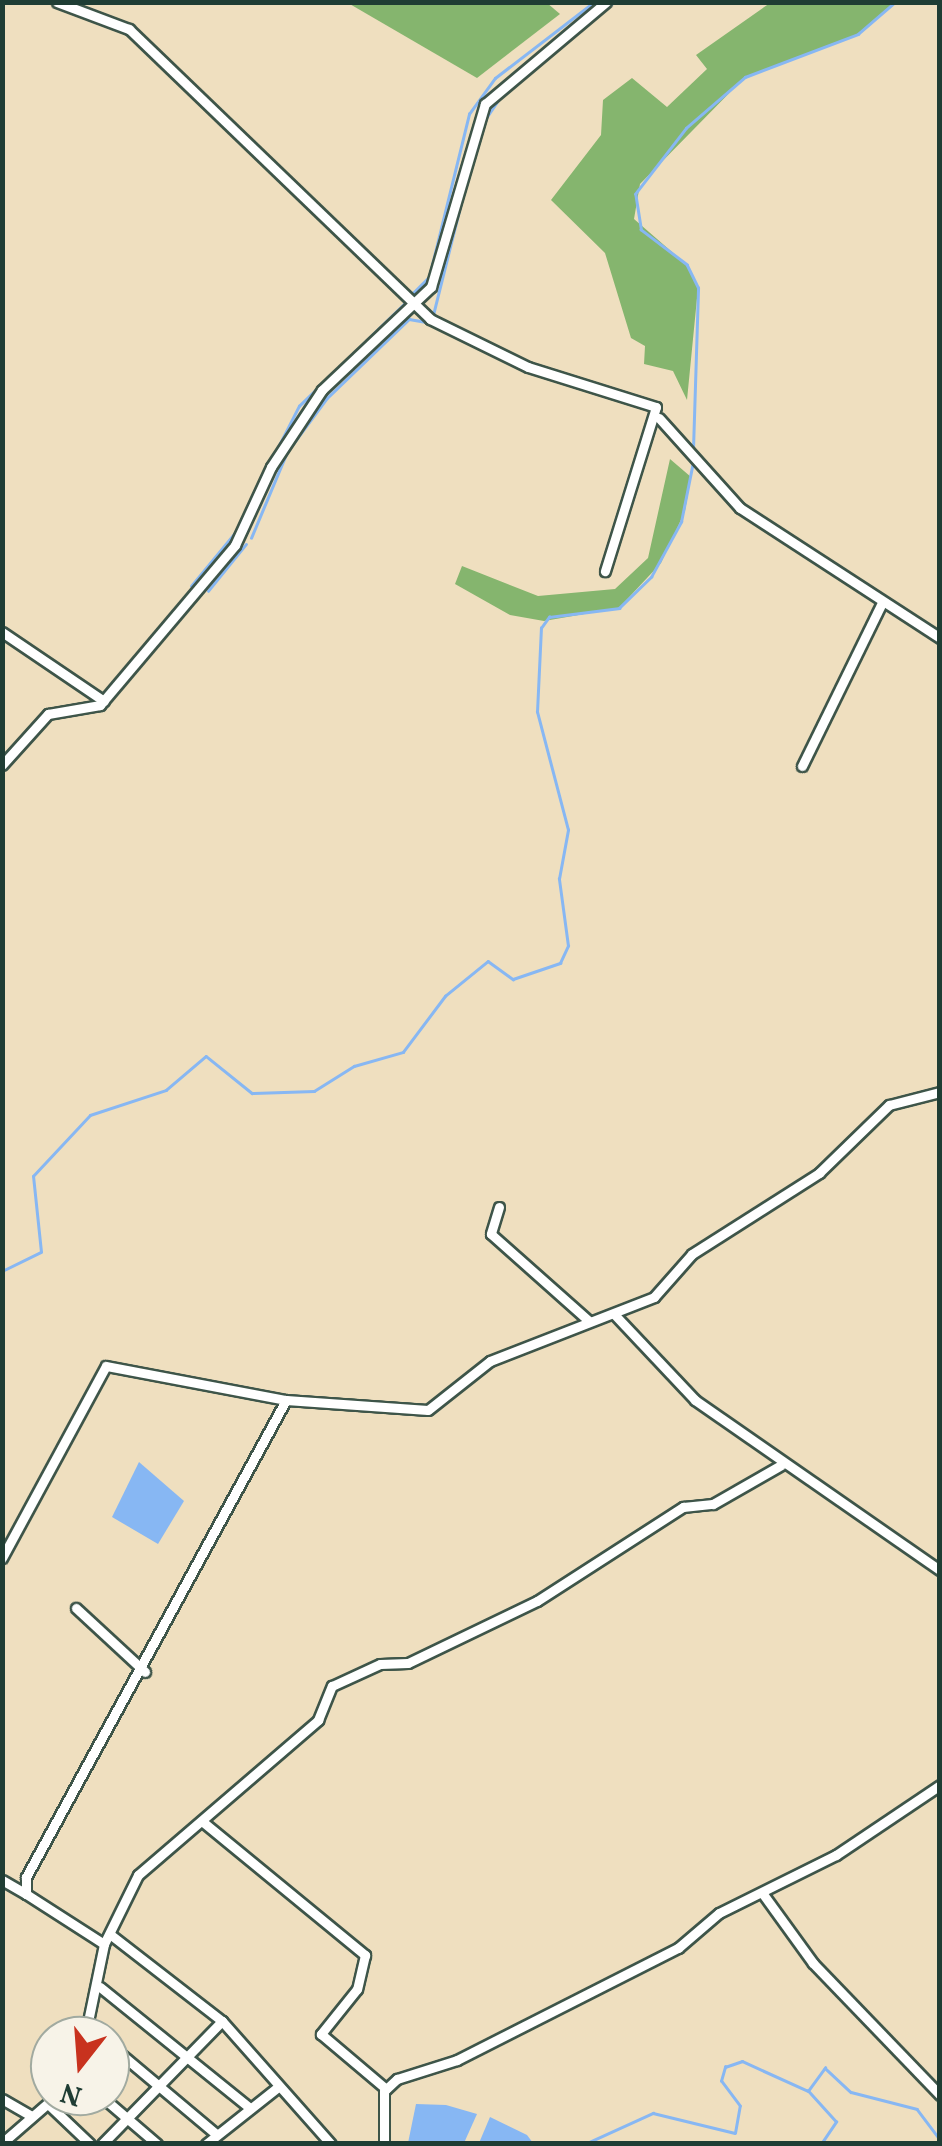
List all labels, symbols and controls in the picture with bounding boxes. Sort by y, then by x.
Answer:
north arrow [30,2016,130,2116]
text: N [56,2072,87,2115]

